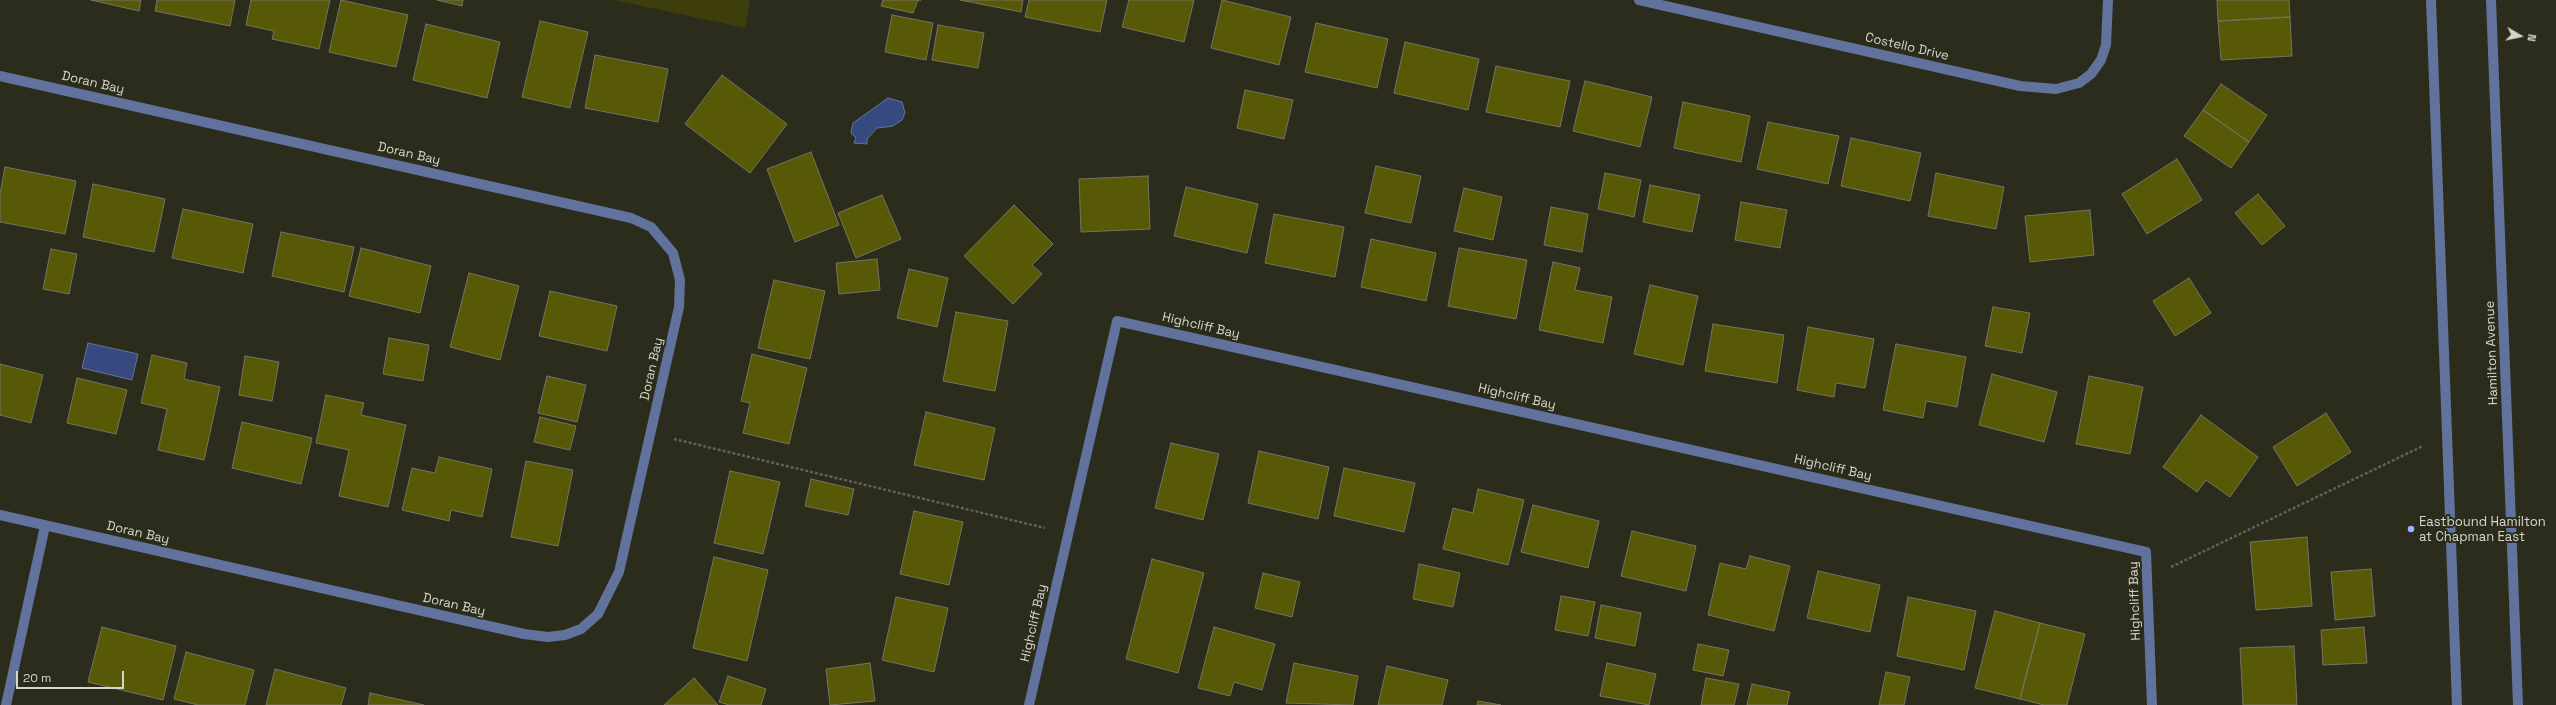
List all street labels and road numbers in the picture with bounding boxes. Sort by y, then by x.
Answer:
street label: Costello Drive [1864,30,1950,64]
street label: Doran Bay [60,68,126,98]
street label: Doran Bay [376,139,442,169]
street label: Hamilton Avenue [2482,300,2502,406]
street label: Highcliff Bay [1161,309,1241,343]
street label: Doran Bay [637,336,667,402]
street label: Highcliff Bay [1477,380,1557,414]
street label: Highcliff Bay [1793,451,1873,485]
street label: Doran Bay [105,518,171,548]
street label: Highcliff Bay [2126,561,2144,641]
street label: Highcliff Bay [1017,583,1051,663]
street label: Doran Bay [421,590,487,620]

